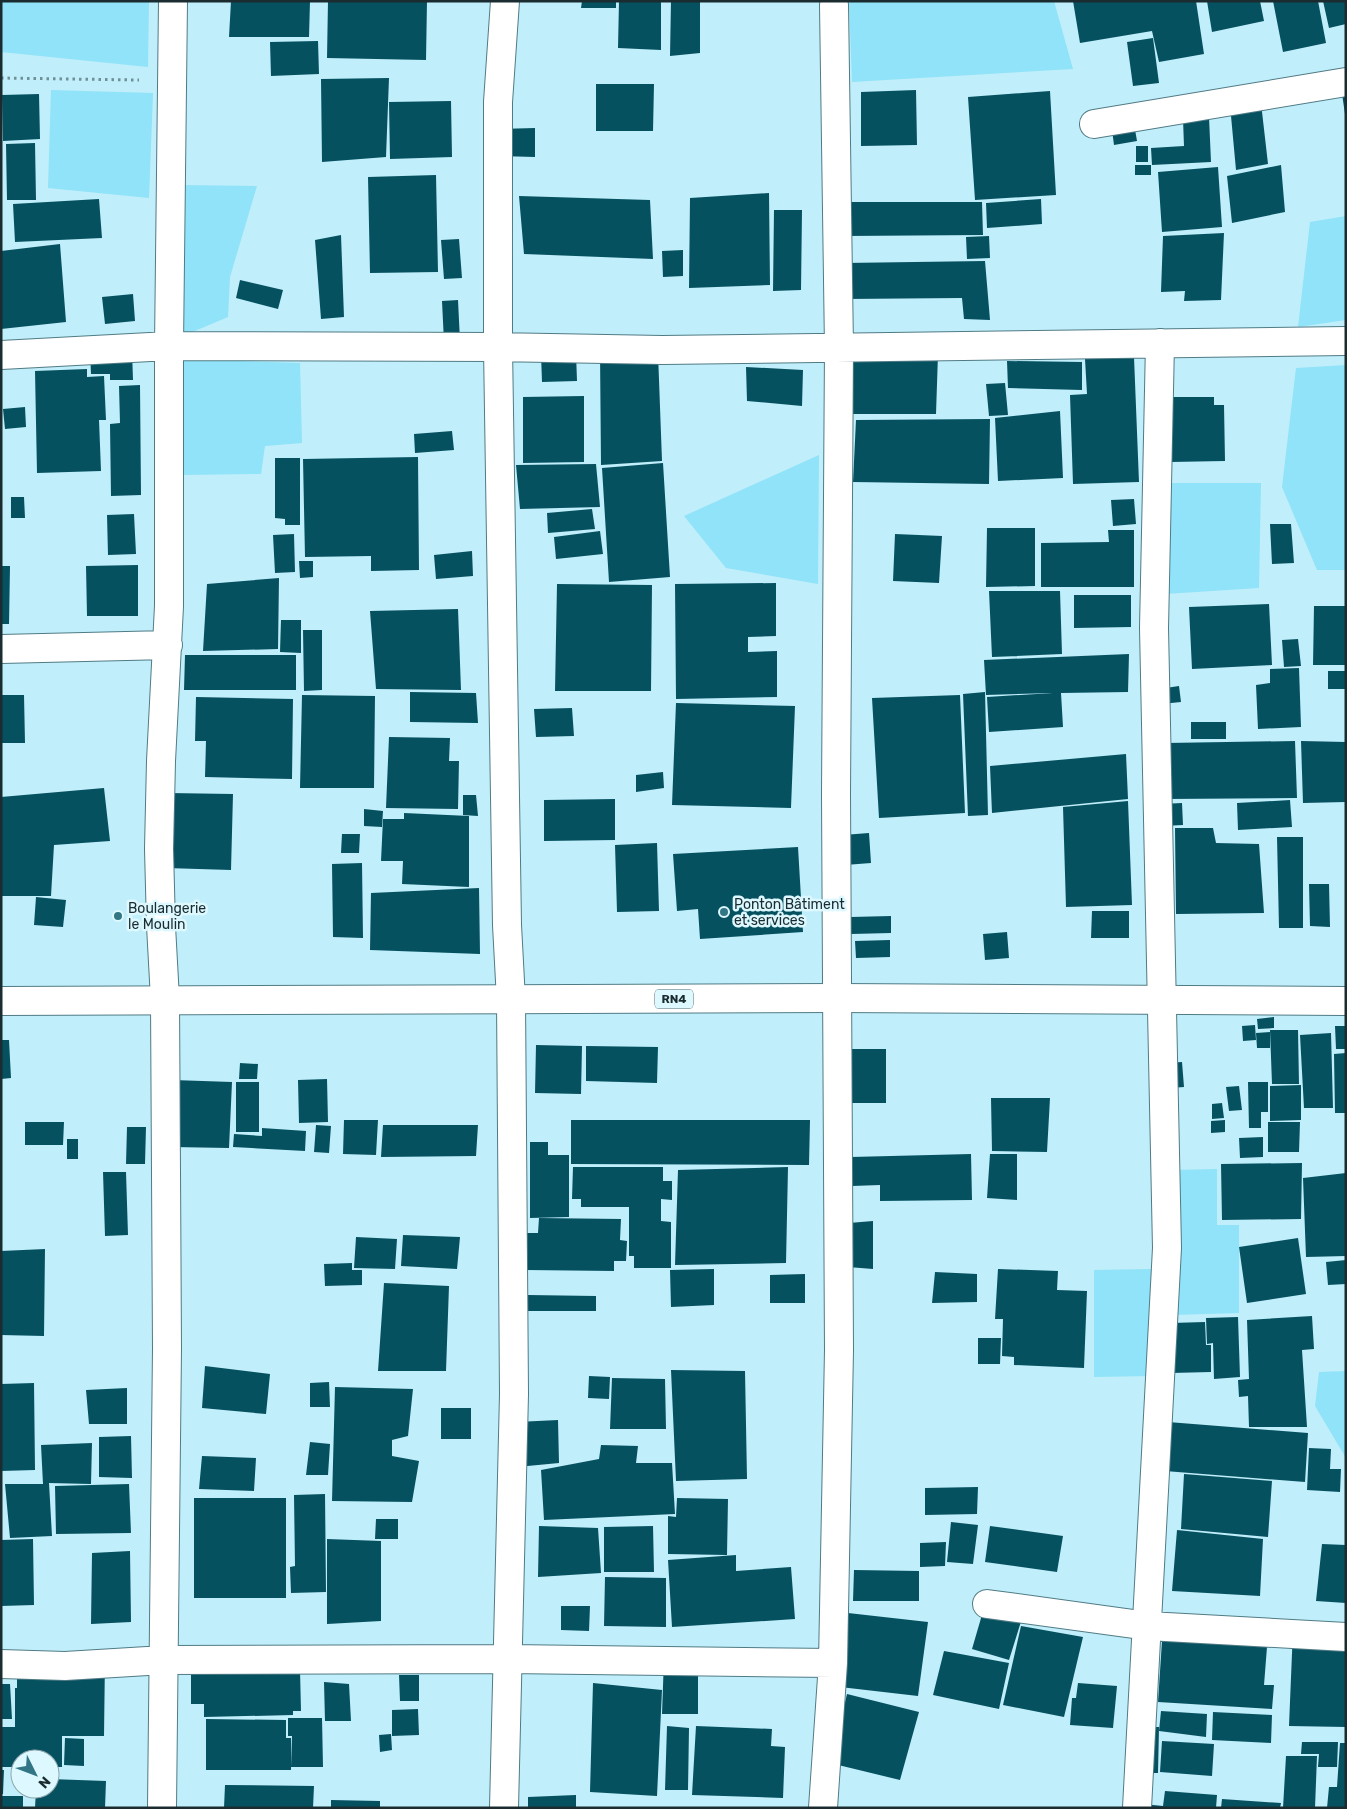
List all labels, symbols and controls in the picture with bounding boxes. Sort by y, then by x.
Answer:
place label: Ponton Bâtiment et services [734,896,845,929]
place label: Boulangerie le Moulin [128,900,206,933]
marker: Ponton Bâtiment et services [718,906,730,918]
marker: Boulangerie le Moulin [112,910,124,922]
road number: RN4 [655,990,693,1009]
north arrow [10,1749,60,1799]
text: N [35,1773,54,1792]

